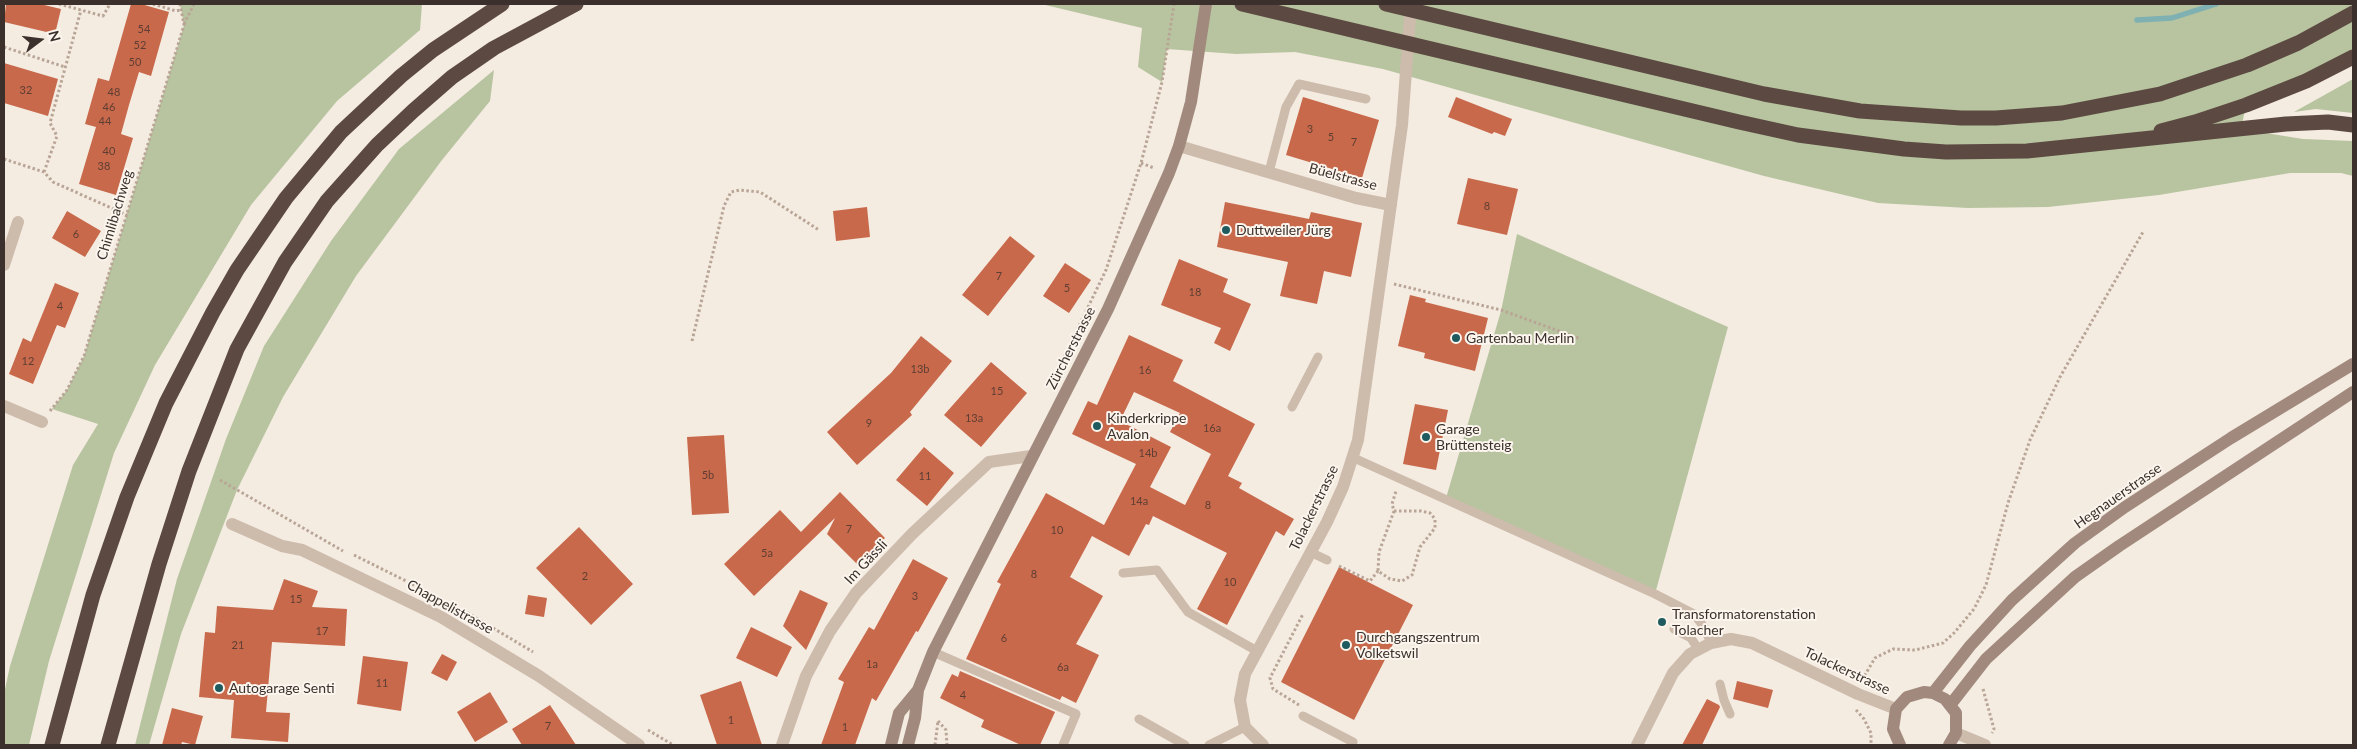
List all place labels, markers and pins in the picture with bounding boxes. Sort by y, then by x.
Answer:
place label: Duttweiler Jürg [1236,222,1331,238]
marker: Duttweiler Jürg [1220,224,1232,236]
place label: Gartenbau Merlin [1466,330,1574,346]
marker: Gartenbau Merlin [1450,332,1462,344]
place label: Kinderkrippe Avalon [1107,410,1186,442]
marker: Kinderkrippe Avalon [1091,420,1103,432]
place label: Garage Brüttensteig [1436,421,1512,454]
marker: Garage Brüttensteig [1420,431,1432,443]
place label: Transformatorenstation Tolacher [1672,606,1816,638]
marker: Transformatorenstation Tolacher [1656,616,1668,628]
place label: Durchgangszentrum Volketswil [1356,629,1480,662]
marker: Durchgangszentrum Volketswil [1340,639,1352,651]
place label: Autogarage Senti [229,680,335,696]
marker: Autogarage Senti [213,682,225,694]

